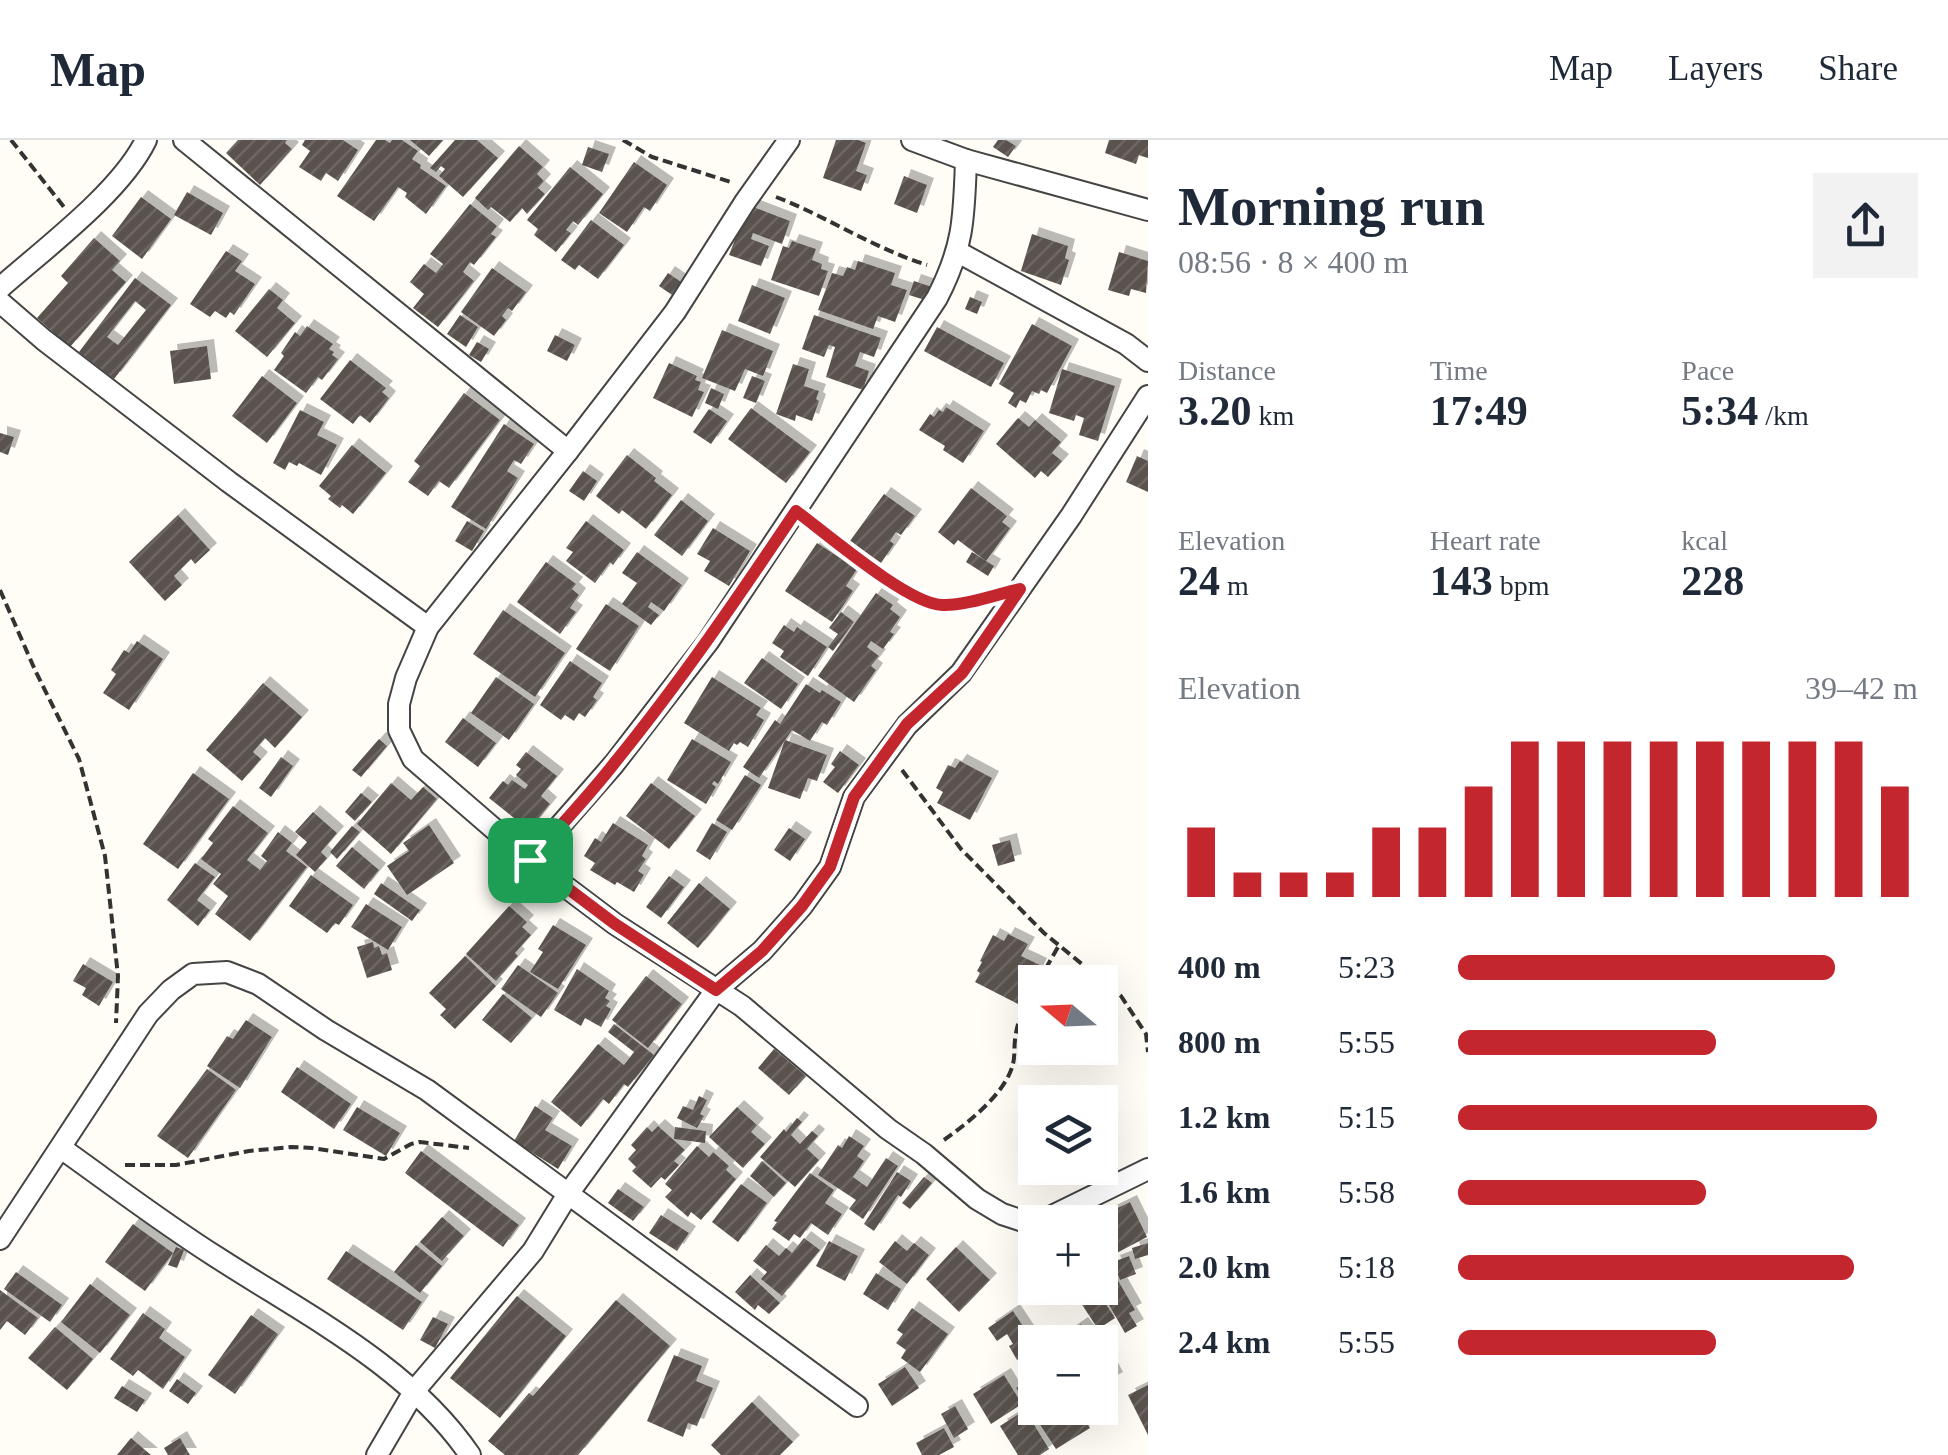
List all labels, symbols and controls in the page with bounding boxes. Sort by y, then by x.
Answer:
text: Map [50,43,146,96]
text: Map [1549,49,1613,88]
text: Layers [1668,49,1763,88]
text: Share [1818,49,1898,88]
button: share [1813,173,1918,278]
text: Morning run [1178,176,1485,237]
text: 08:56 · 8 × 400 m [1178,244,1408,280]
text: Distance [1178,355,1276,386]
text: Time [1430,355,1488,386]
text: Pace [1681,355,1734,386]
text: 3.20 [1178,388,1252,434]
text: 17:49 [1430,388,1528,434]
text: 5:34 [1681,388,1758,434]
text: km [1252,400,1294,431]
text: /km [1758,400,1809,431]
text: Elevation [1178,525,1285,556]
text: Heart rate [1430,525,1541,556]
text: kcal [1681,525,1728,556]
text: 24 [1178,558,1220,604]
text: 143 [1430,558,1493,604]
text: 228 [1681,558,1744,604]
text: m [1220,570,1249,601]
text: bpm [1493,570,1549,601]
text: Elevation [1178,670,1301,706]
text: 39–42 m [1805,670,1918,706]
pin [488,818,573,903]
icon: arrive [503,833,558,888]
text: 400 m [1178,949,1261,985]
text: 5:23 [1338,949,1395,985]
north arrow [1018,965,1118,1065]
map controls [1018,965,1118,1425]
text: 800 m [1178,1024,1261,1060]
text: 5:55 [1338,1024,1395,1060]
button: layers [1018,1085,1118,1185]
text: 1.2 km [1178,1099,1270,1135]
text: 5:15 [1338,1099,1395,1135]
text: 1.6 km [1178,1174,1270,1210]
text: 5:58 [1338,1174,1395,1210]
button: + [1018,1205,1118,1305]
text: 2.0 km [1178,1249,1270,1285]
text: 5:18 [1338,1249,1395,1285]
text: 2.4 km [1178,1324,1270,1360]
text: 5:55 [1338,1324,1395,1360]
button: − [1018,1325,1118,1425]

